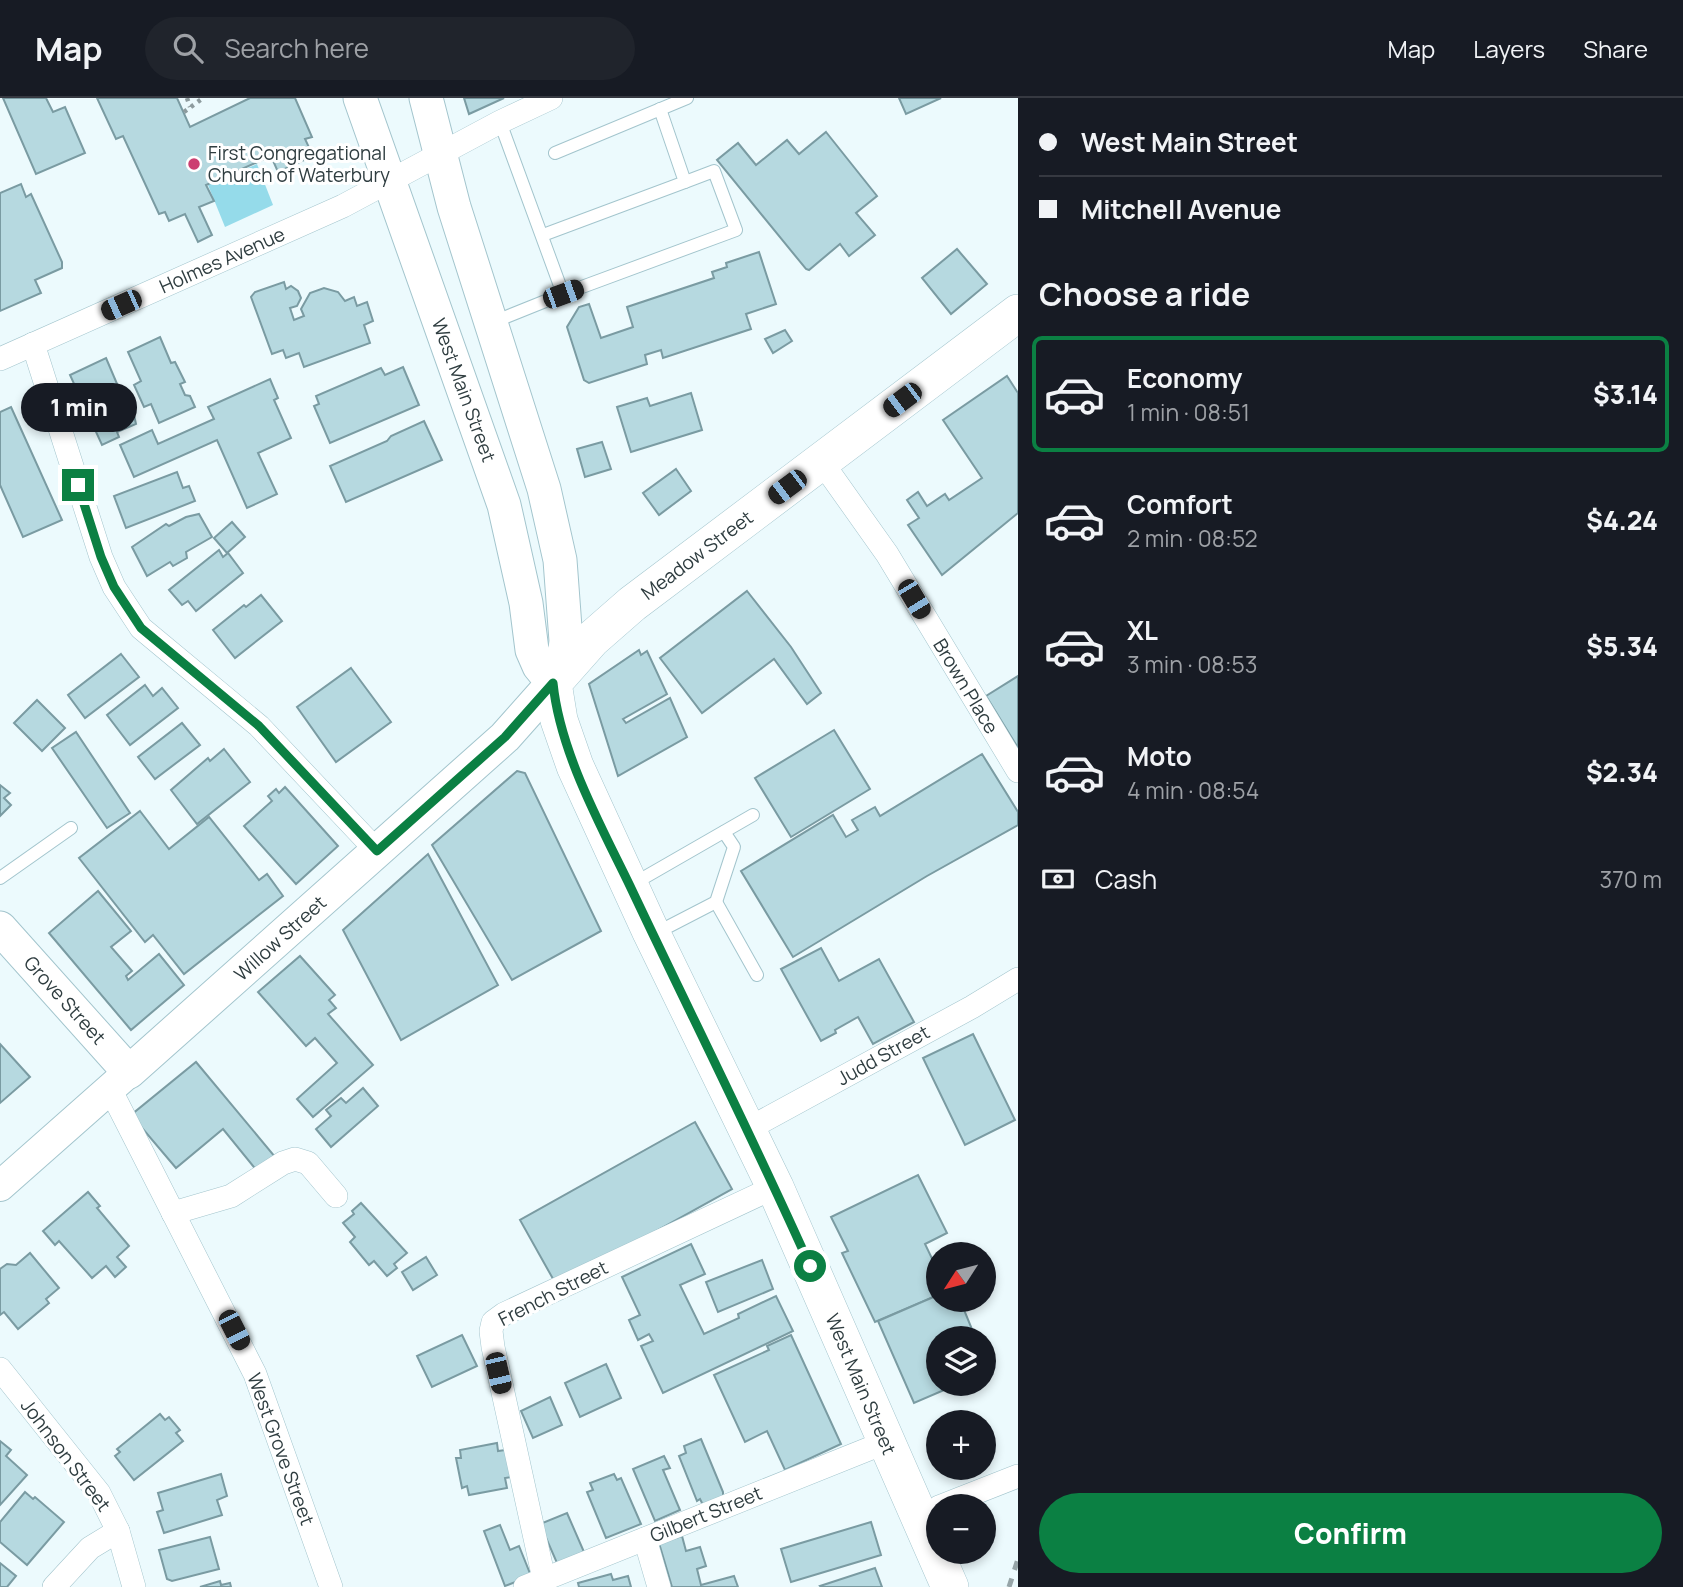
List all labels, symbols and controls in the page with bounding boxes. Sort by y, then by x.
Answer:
search box [145,17,635,80]
text: Map [35,26,103,71]
icon: search [169,29,207,67]
text: Search here [225,30,369,66]
text: Map [1388,32,1435,65]
text: Layers [1473,32,1545,65]
text: Share [1583,32,1648,65]
text: West Main Street [1081,124,1298,160]
place label: First Congregational Church of Waterbury [208,140,390,188]
marker: First Congregational Church of Waterbury [186,156,202,172]
text: Mitchell Avenue [1081,191,1281,227]
street label: Holmes Avenue [155,221,289,299]
text: Choose a ride [1039,272,1250,316]
car [540,277,587,311]
car [98,287,145,323]
street label: West Main Street [426,315,502,465]
text: Economy [1127,360,1242,396]
icon: car [1043,363,1106,426]
text: $3.14 [1593,376,1658,412]
car [879,379,926,421]
callout: 1 min [20,384,136,432]
text: 1 min [50,391,108,423]
text: 1 min · 08:51 [1127,396,1250,428]
car [764,466,811,508]
route end [62,469,94,501]
text: Comfort [1127,486,1233,522]
icon: car [1043,489,1106,552]
text: $4.24 [1586,502,1658,538]
street label: Meadow Street [636,504,758,606]
text: 2 min · 08:52 [1127,522,1258,554]
car [895,576,934,622]
text: XL [1127,612,1158,648]
icon: car [1043,615,1106,678]
text: $5.34 [1586,628,1658,664]
street label: Brown Place [927,634,1005,738]
text: 3 min · 08:53 [1127,648,1258,680]
text: Moto [1127,738,1192,774]
icon: car [1043,741,1106,804]
text: $2.34 [1586,754,1658,790]
text: 4 min · 08:54 [1127,774,1259,806]
icon: cash [1039,860,1077,898]
text: Cash [1095,861,1157,897]
text: 370 m [1600,863,1662,895]
street label: Willow Street [228,890,332,986]
street label: Grove Street [18,950,112,1050]
street label: Judd Street [832,1019,934,1091]
north arrow [926,1242,996,1312]
map controls [926,1242,996,1564]
route start [794,1250,826,1282]
street label: French Street [494,1254,612,1332]
car [216,1307,253,1353]
street label: West Main Street [820,1309,902,1459]
button: layers [926,1326,996,1396]
car [484,1350,513,1396]
street label: West Grove Street [241,1369,321,1529]
street label: Johnson Street [15,1393,117,1517]
button: + [926,1410,996,1480]
street label: Gilbert Street [646,1480,766,1548]
button: Confirm [1039,1493,1662,1573]
button: − [926,1494,996,1564]

